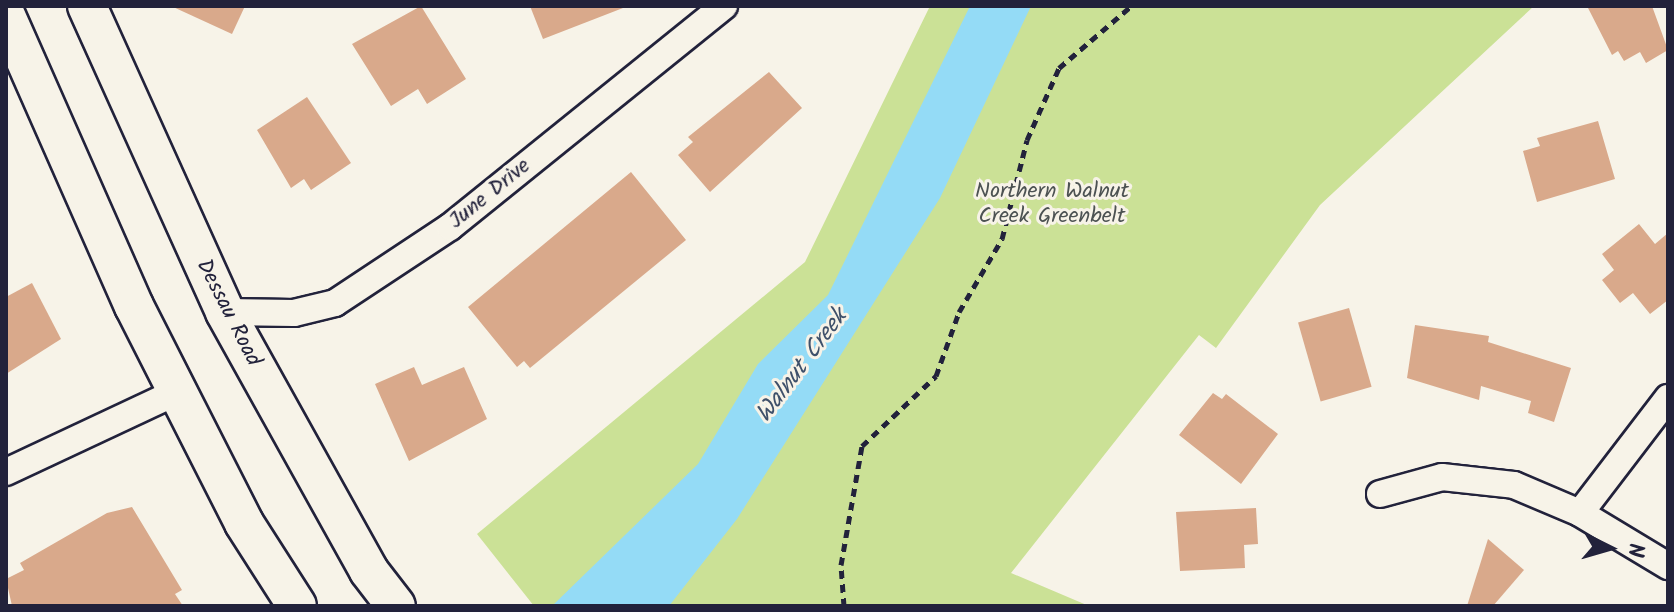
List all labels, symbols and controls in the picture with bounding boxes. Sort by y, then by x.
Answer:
street label: June Drive [444,153,536,235]
park label: Northern Walnut Creek Greenbelt [975,178,1129,230]
street label: Dessau Road [190,255,266,371]
water label: Walnut Creek [750,304,854,428]
north arrow [1570,508,1650,588]
text: N [1616,542,1652,559]

